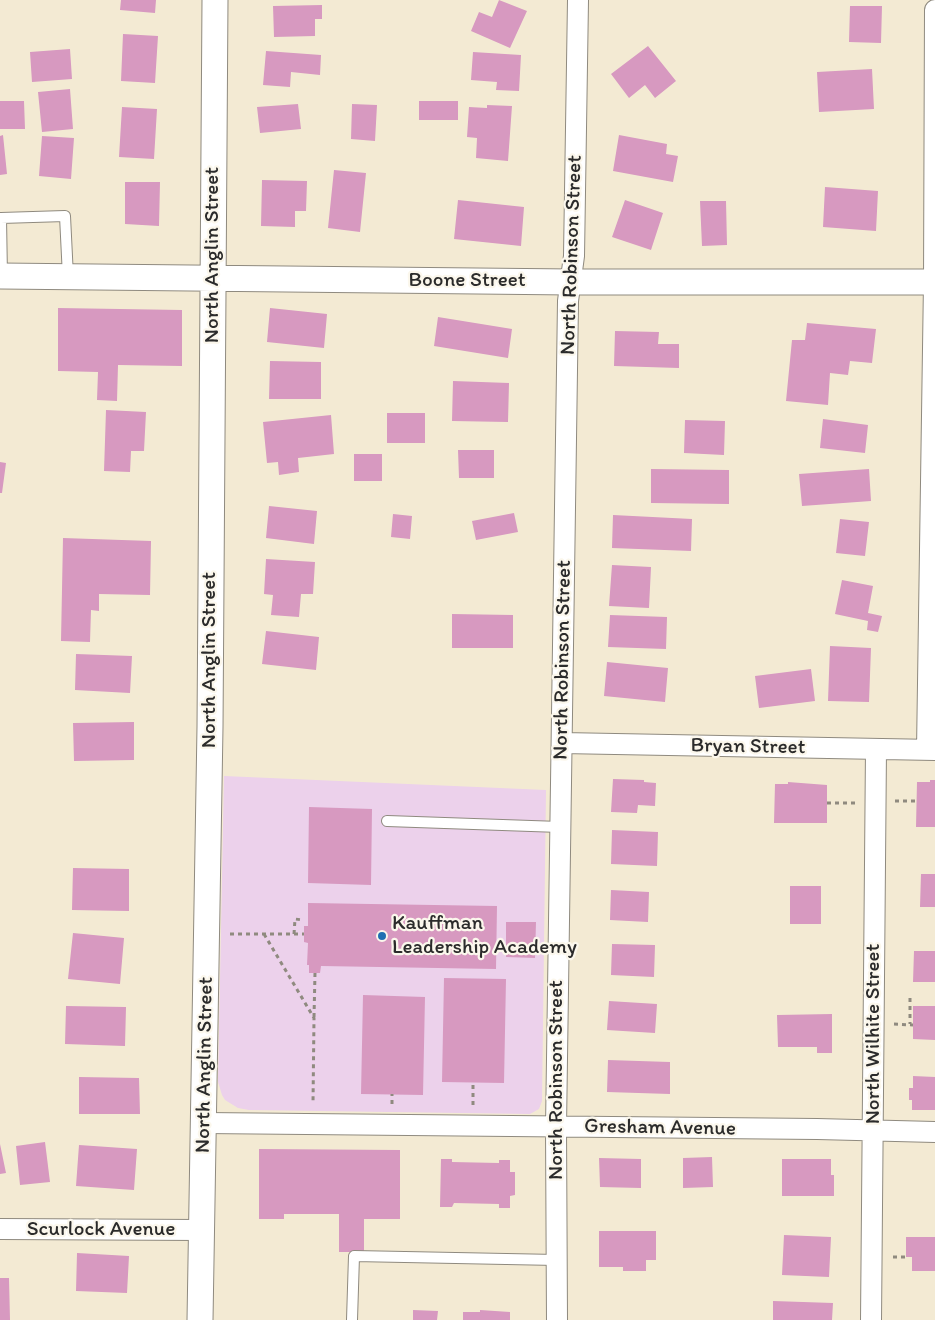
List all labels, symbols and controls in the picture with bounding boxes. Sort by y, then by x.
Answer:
street label: North Robinson Street [556,155,588,355]
street label: North Anglin Street [200,167,226,343]
street label: Boone Street [408,268,526,294]
street label: North Robinson Street [549,560,577,760]
street label: North Anglin Street [197,572,223,748]
street label: Bryan Street [690,733,806,761]
place label: Kauffman Leadership Academy [392,911,577,961]
marker: Kauffman Leadership Academy [376,930,388,942]
street label: North Wilhite Street [861,944,887,1124]
street label: North Anglin Street [191,977,219,1153]
street label: North Robinson Street [544,980,570,1180]
street label: Gresham Avenue [584,1114,736,1142]
street label: Scurlock Avenue [27,1217,175,1243]

